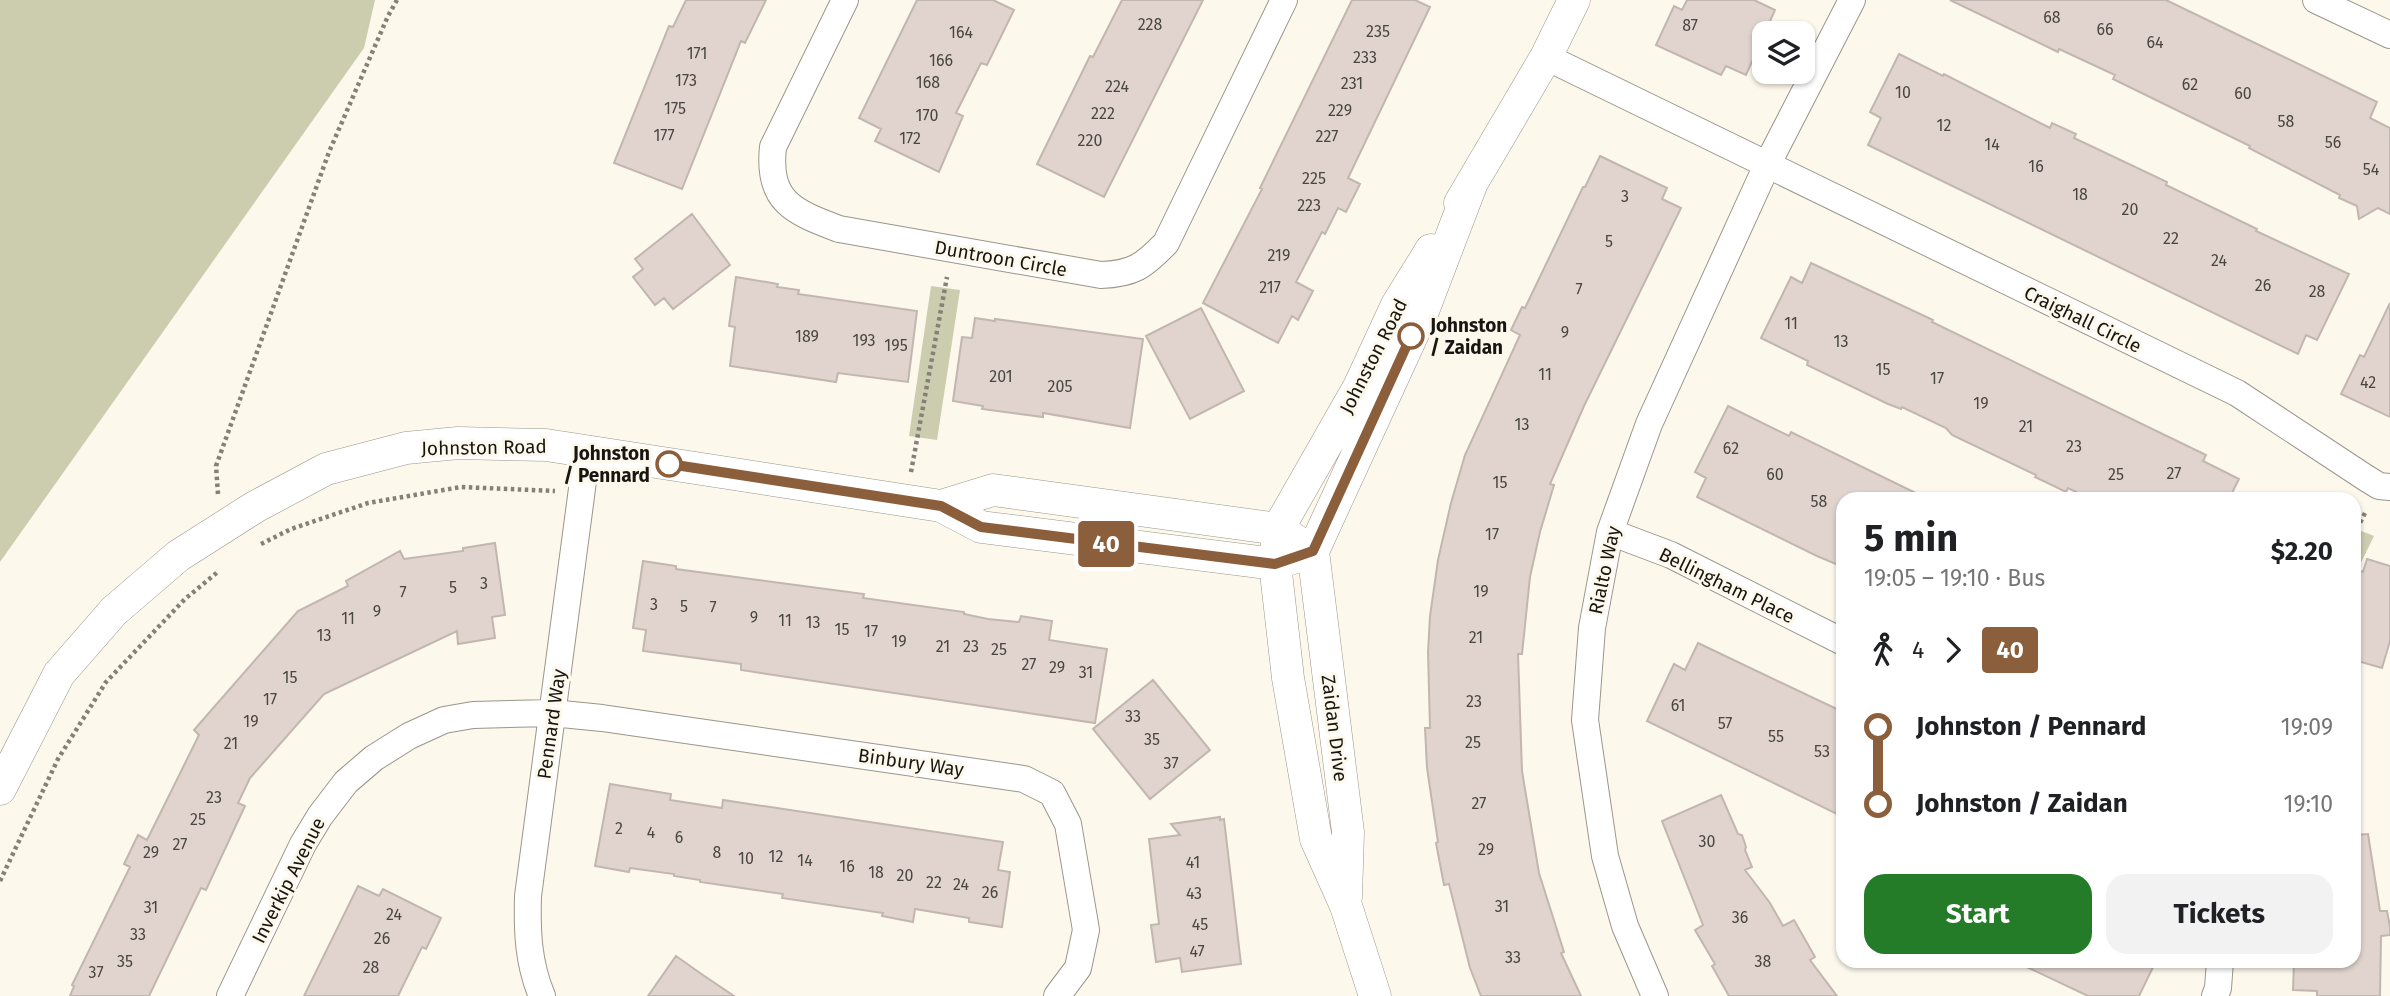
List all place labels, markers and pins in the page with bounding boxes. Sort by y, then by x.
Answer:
place label: Johnston / Zaidan [1429,314,1507,359]
marker: Johnston / Zaidan [1398,323,1424,349]
place label: Johnston / Pennard [564,442,650,487]
marker: Johnston / Pennard [656,451,682,477]

